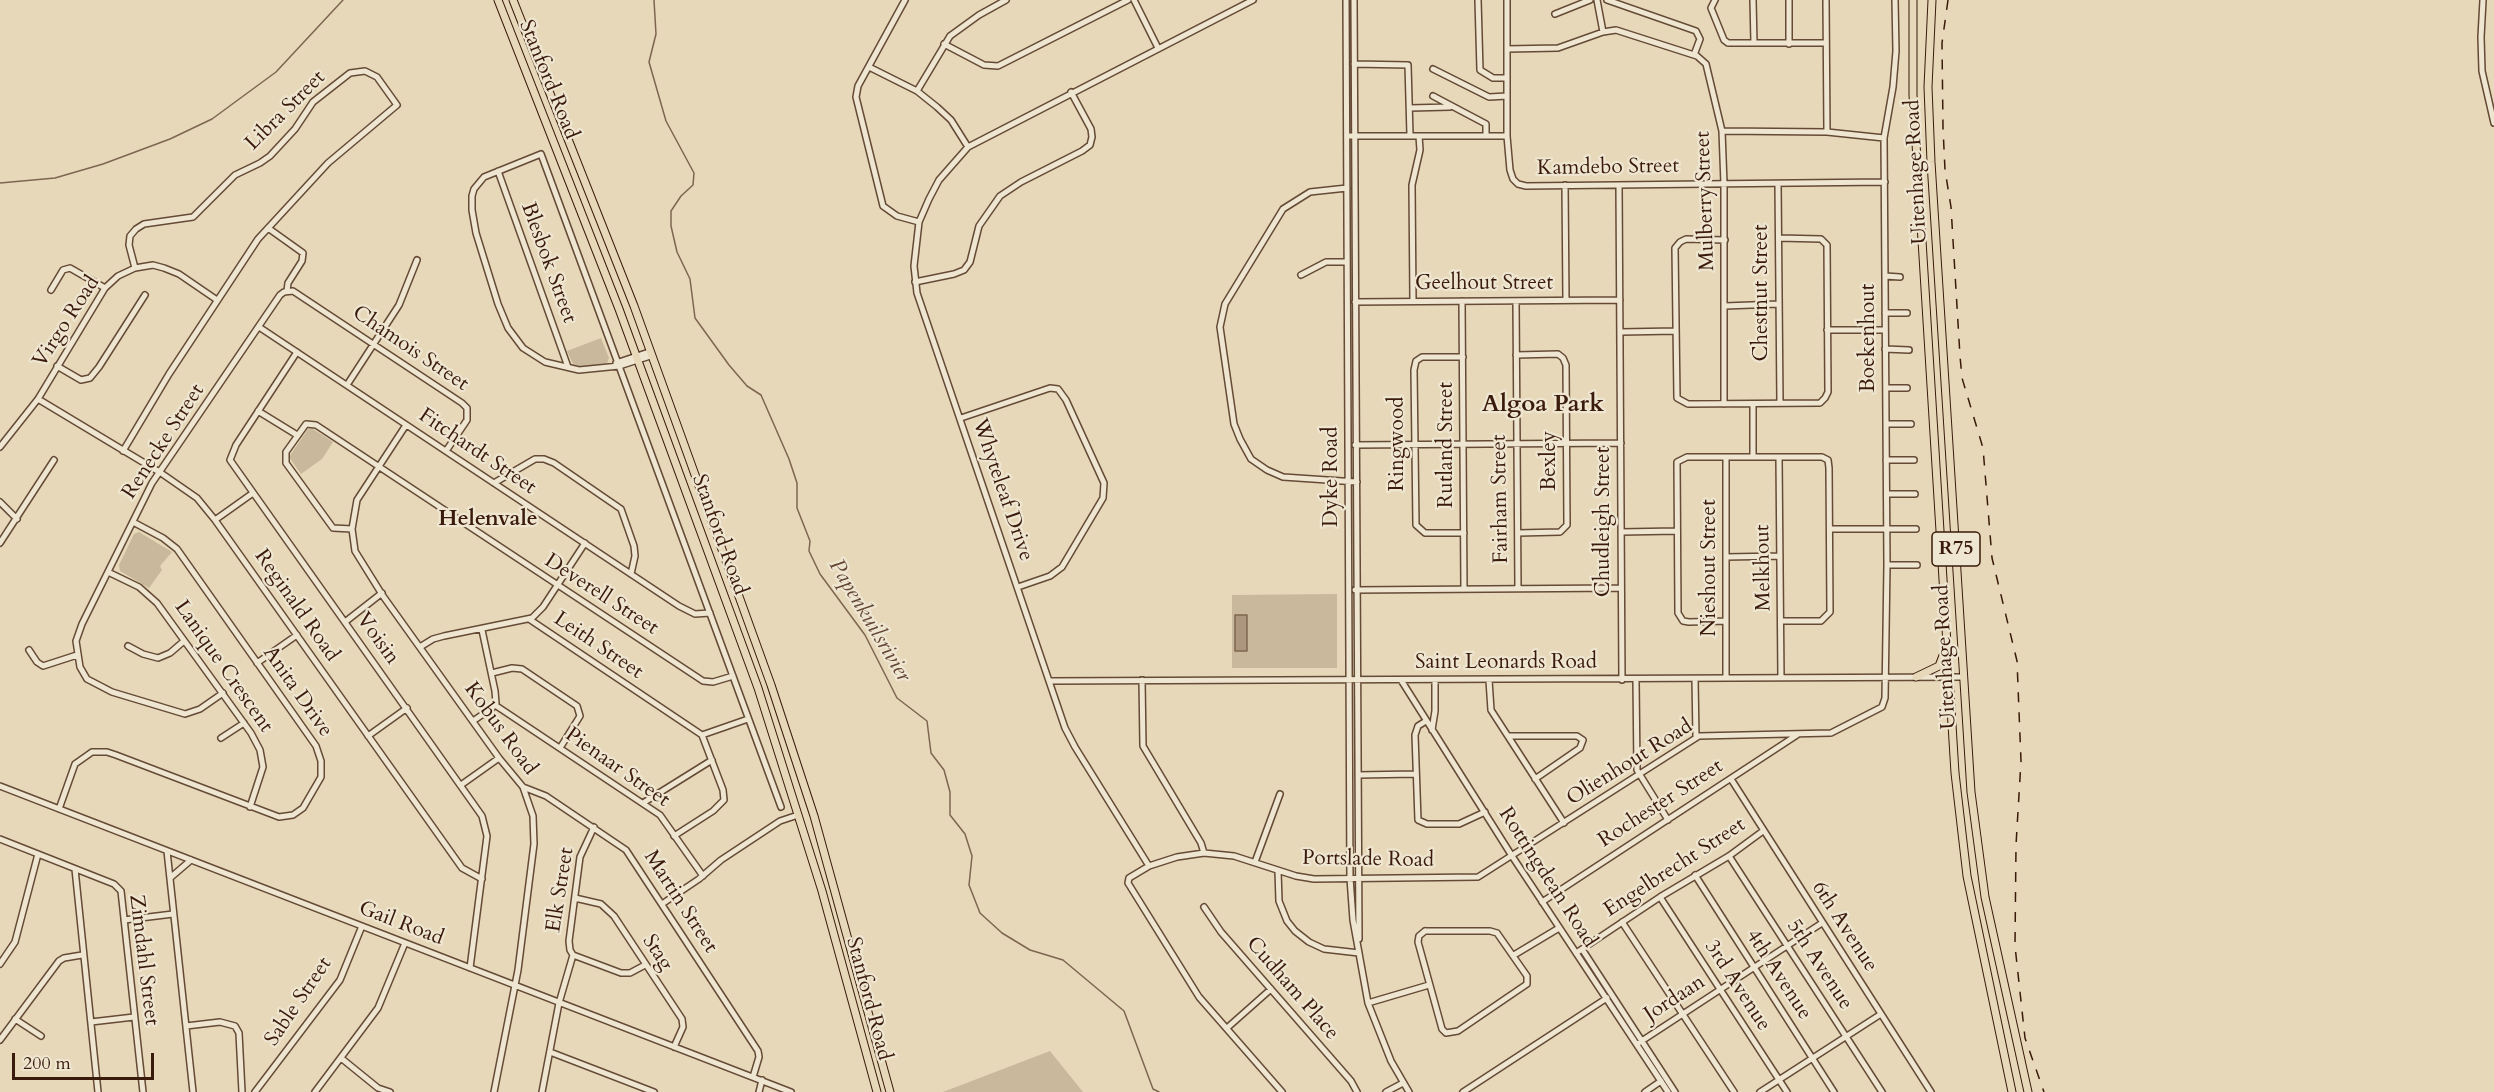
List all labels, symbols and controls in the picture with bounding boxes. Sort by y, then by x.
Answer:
street label: Stanford Road [513,17,583,143]
street label: Libra Street [241,66,331,156]
street label: Uitenhage Road [1901,99,1933,245]
street label: Mulberry Street [1691,131,1721,271]
street label: Kamdebo Street [1537,154,1679,182]
street label: Blesbok Street [515,199,581,327]
street label: Chestnut Street [1749,224,1775,362]
street label: Geelhout Street [1415,271,1553,297]
street label: Virgo Road [28,272,106,372]
street label: Boekenhout [1856,284,1882,392]
street label: Chamois Street [347,301,473,397]
street label: Renecke Street [117,380,211,504]
street label: Rutland Street [1434,382,1460,508]
district label: Algoa Park [1482,391,1604,419]
street label: Ringwood [1385,397,1411,491]
street label: Fitchardt Street [413,403,541,501]
street label: Whyteleaf Drive [966,416,1038,564]
street label: Dyke Road [1319,427,1345,527]
street label: Bexley [1537,431,1563,491]
street label: Fairham Street [1487,434,1515,564]
street label: Chudleigh Street [1591,447,1617,597]
street label: Stanford Road [686,471,752,599]
street label: Nieshout Street [1697,499,1723,637]
district label: Helenvale [438,507,538,533]
street label: Melkhout [1751,524,1777,612]
road number: R75 [1932,532,1980,566]
street label: Reginald Road [248,545,344,667]
street label: Deverell Street [539,549,663,641]
water label: Papenkuilsrivier [822,555,916,687]
street label: Uitenhage Road [1930,584,1962,730]
street label: Lanique Crescent [168,596,278,738]
street label: Leith Street [548,607,648,685]
street label: Voisin [350,608,404,670]
street label: Anita Drive [257,642,337,742]
street label: Saint Leonards Road [1415,650,1597,676]
street label: Kobus Road [458,678,542,780]
street label: Olienhout Road [1562,714,1698,812]
street label: Pienaar Street [560,723,674,813]
street label: Rochester Street [1594,754,1728,854]
street label: Rottingdean Road [1492,803,1602,953]
street label: Engelbrecht Street [1599,813,1751,923]
street label: Elk Street [542,846,580,934]
street label: Martin Street [638,846,722,958]
street label: Portslade Road [1302,846,1434,874]
street label: 6th Avenue [1805,877,1883,977]
street label: Zimdahl Street [122,893,164,1027]
street label: Gail Road [355,896,447,952]
street label: 5th Avenue [1780,915,1858,1015]
street label: 4th Avenue [1739,925,1817,1025]
street label: Stag [636,930,678,976]
street label: Cudham Place [1240,932,1344,1046]
street label: Stanford Road [839,935,897,1063]
street label: 3rd Avenue [1698,936,1776,1036]
street label: Sable Street [260,953,338,1051]
street label: Jordaan [1640,970,1710,1028]
scale bar [15,1041,158,1079]
text: 200 m [23,1051,71,1076]

